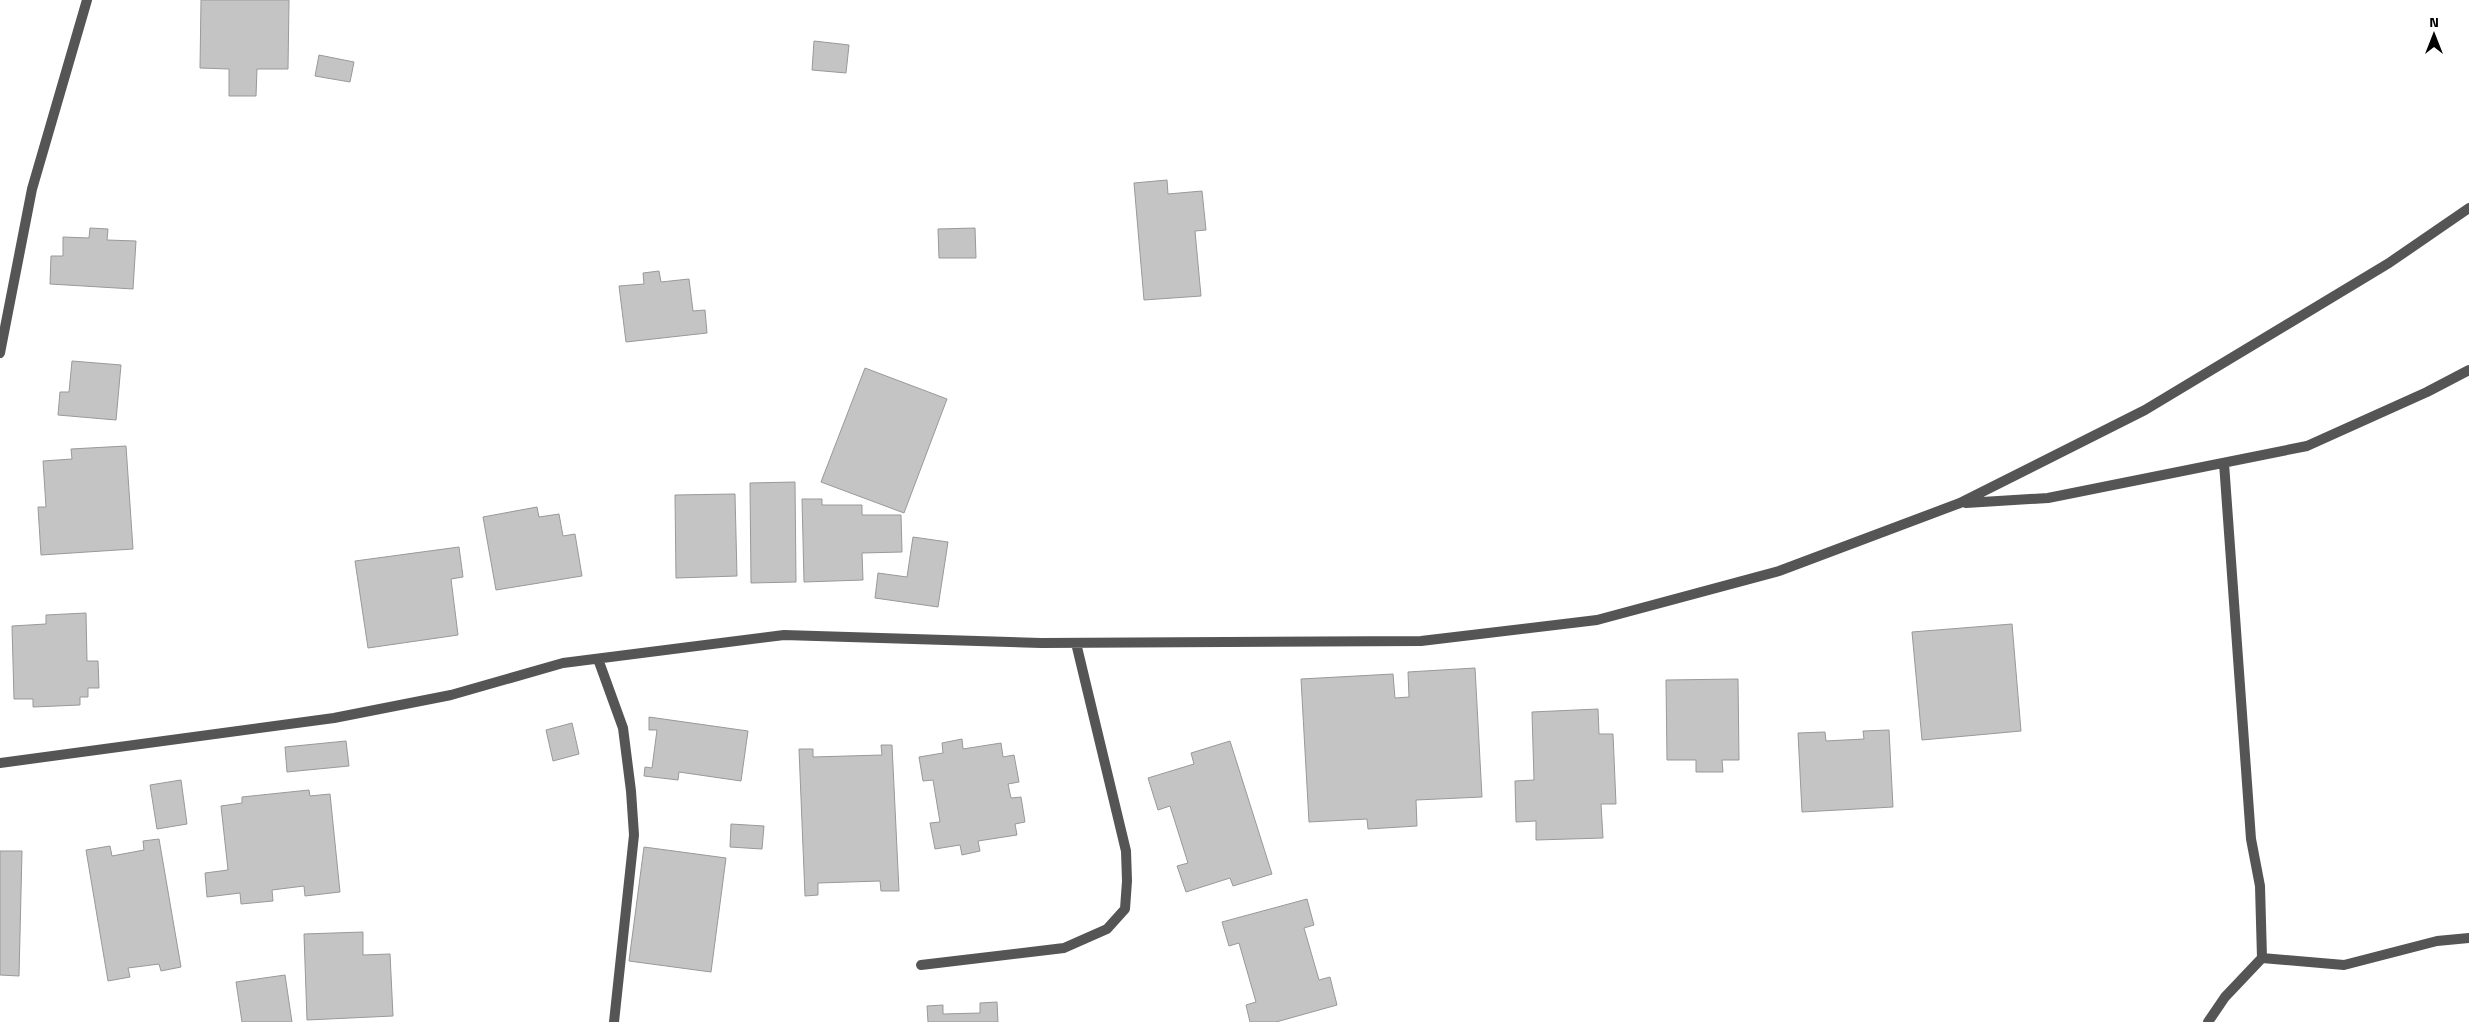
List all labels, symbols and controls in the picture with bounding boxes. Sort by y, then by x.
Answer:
north arrow [2409,10,2459,60]
text: N [2429,11,2439,32]

